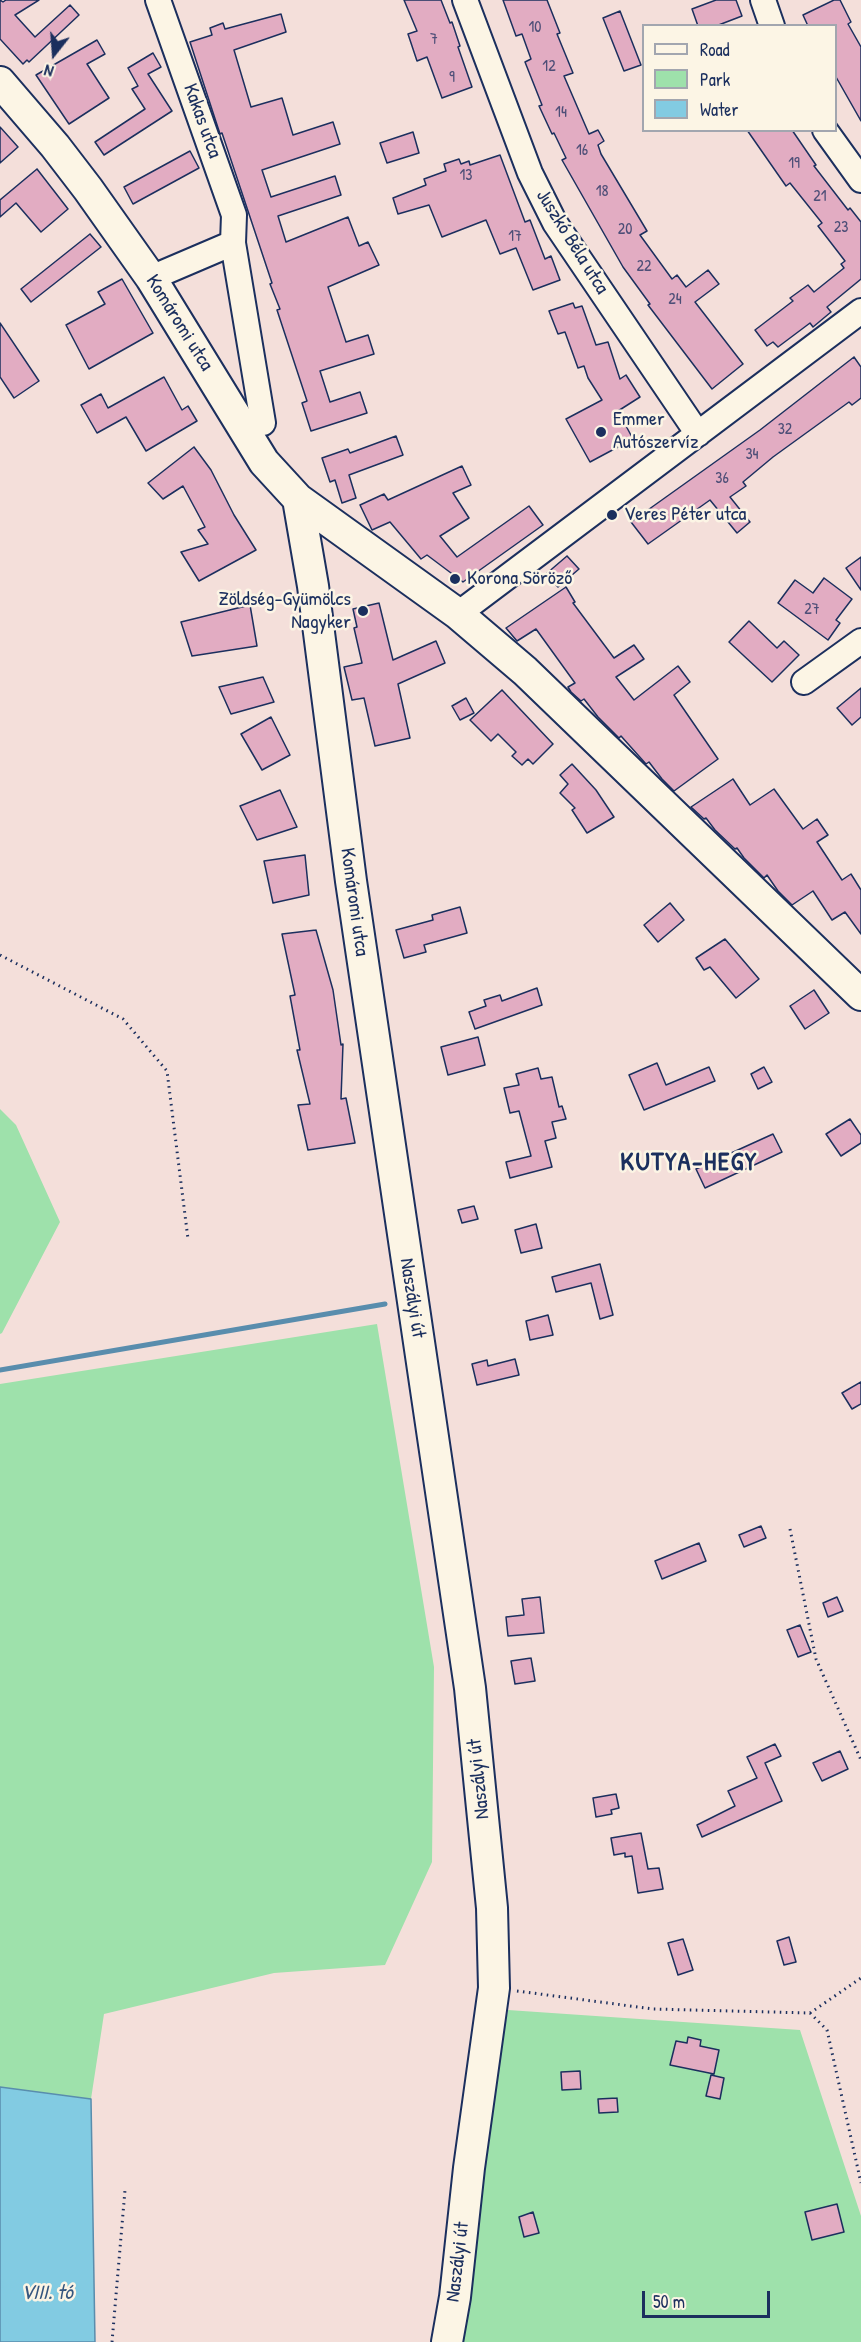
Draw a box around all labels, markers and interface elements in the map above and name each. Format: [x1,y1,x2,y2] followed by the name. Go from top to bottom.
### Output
[529,18,541,38] house number: 10
[24,24,84,84] north arrow
[642,24,837,132] legend
[430,30,438,50] house number: 7
[700,37,730,62] text: Road
[542,57,556,77] house number: 12
[41,59,56,83] text: N
[700,67,730,92] text: Park
[449,68,455,88] house number: 9
[178,81,226,161] street label: Kakas utca
[700,97,738,122] text: Water
[555,103,567,123] house number: 14
[576,141,588,161] house number: 16
[788,154,800,174] house number: 19
[460,166,472,186] house number: 13
[596,182,608,202] house number: 18
[530,185,614,299] street label: Juszkó Béla utca
[813,187,827,207] house number: 21
[834,218,848,238] house number: 23
[618,220,632,240] house number: 20
[508,227,522,247] house number: 17
[637,257,651,277] house number: 22
[140,270,218,376] street label: Komáromi utca
[668,290,682,310] house number: 24
[613,408,699,455] place label: Emmer Autószervíz
[778,420,792,440] house number: 32
[594,425,608,439] marker: Emmer Autószervíz
[745,445,759,465] house number: 34
[715,469,729,489] house number: 36
[624,503,746,527] place label: Veres Péter utca
[605,508,619,522] marker: Veres Péter utca
[467,567,572,591] place label: Korona Söröző
[448,572,462,586] marker: Korona Söröző
[219,588,351,635] place label: Zöldség-Gyümölcs Nagyker
[804,600,820,620] house number: 27
[356,604,370,618] marker: Zöldség-Gyümölcs Nagyker
[335,846,373,958] street label: Komáromi utca
[620,1147,758,1179] district label: KUTYA-HEGY
[394,1256,430,1340] street label: Naszályi út
[463,1738,495,1820] street label: Naszályi út
[441,2221,475,2303] street label: Naszályi út
[645,2279,772,2317] scale bar
[21,2280,73,2306] water label: VIII. tó
[653,2289,685,2314] text: 50 m

